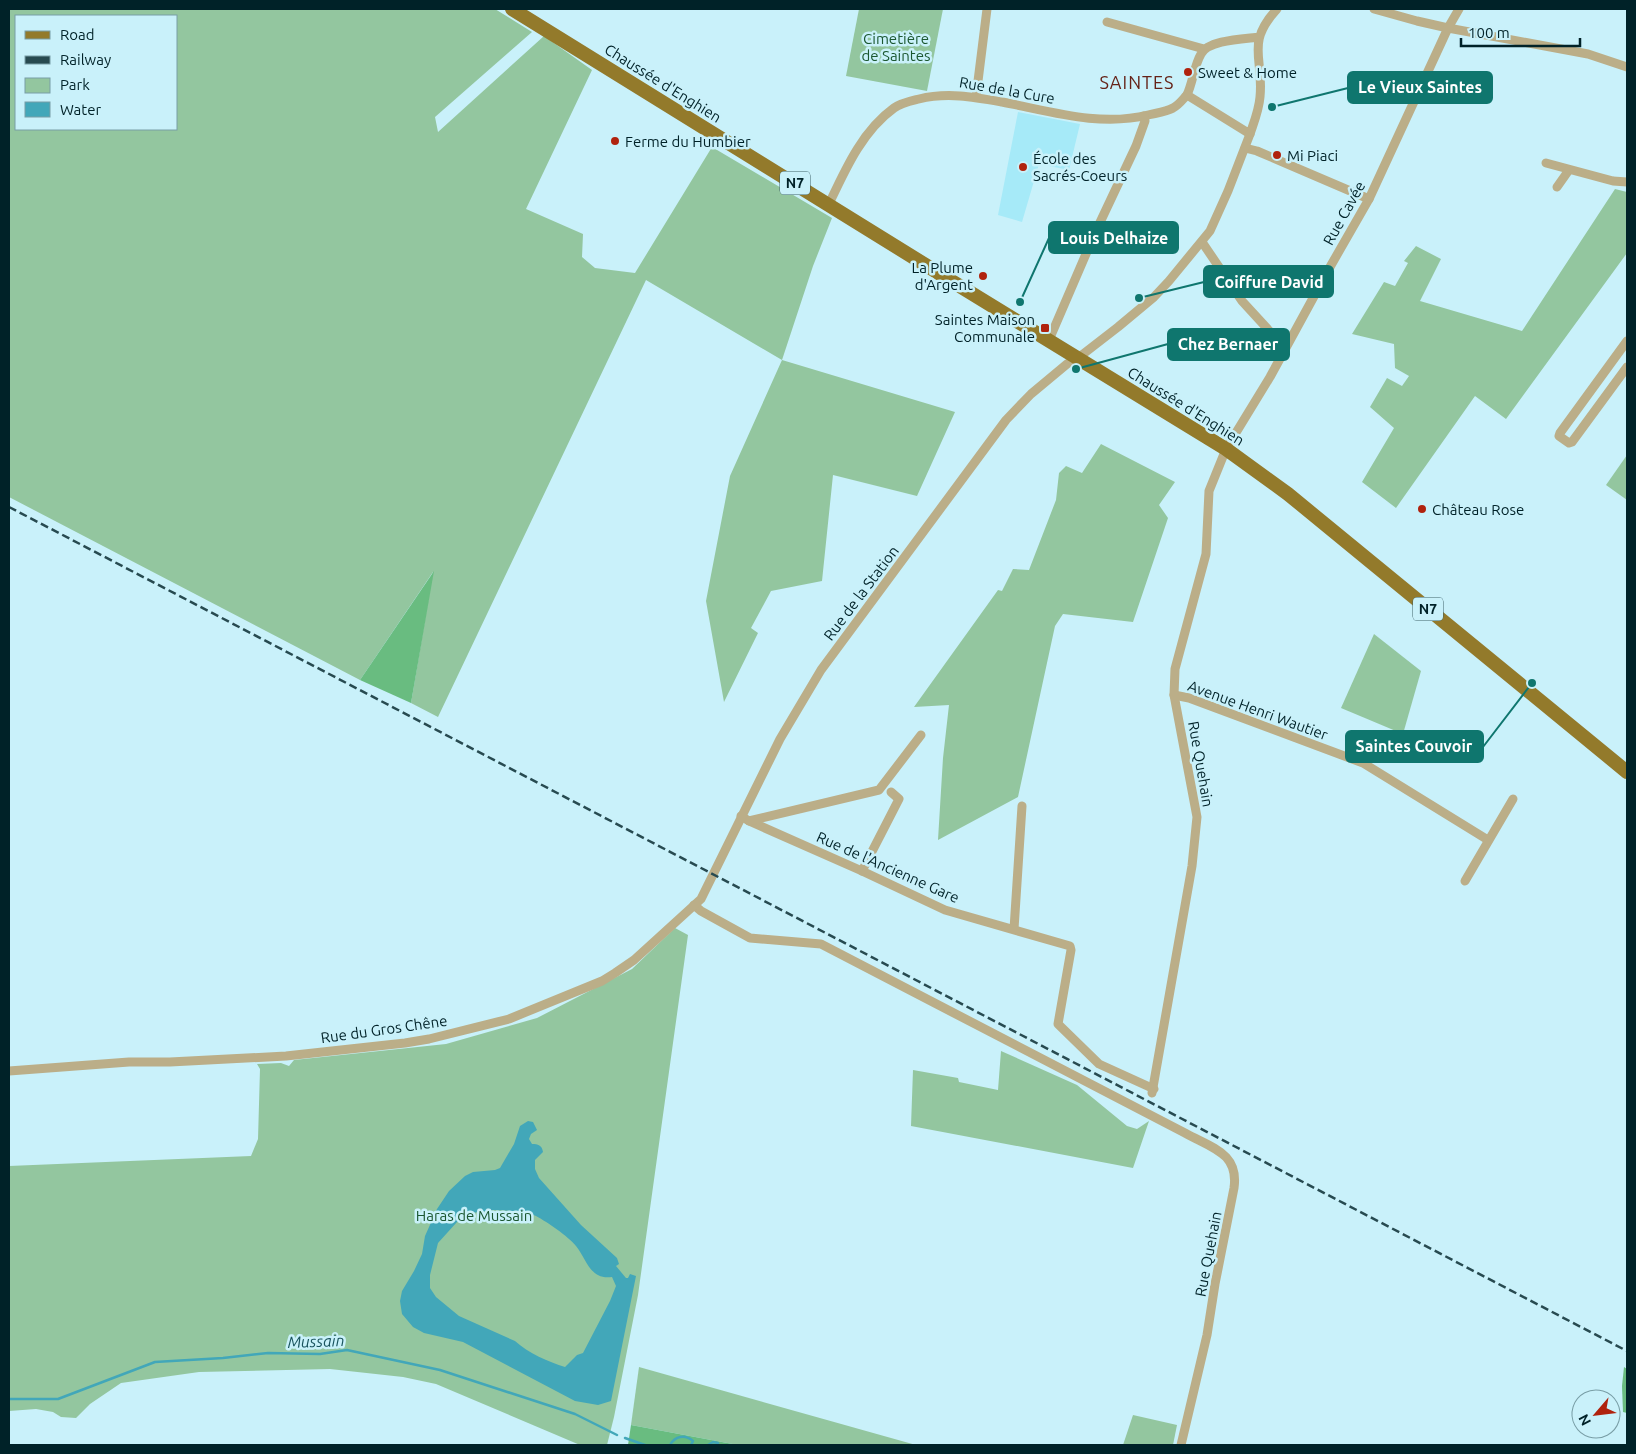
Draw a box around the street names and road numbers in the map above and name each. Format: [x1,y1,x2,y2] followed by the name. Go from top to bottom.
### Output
[602,40,724,126] street label: Chaussée d'Enghien
[958,73,1056,107] street label: Rue de la Cure
[780,172,810,194] road number: N7
[1320,178,1368,248] street label: Rue Cavée
[1125,363,1247,449] street label: Chaussée d'Enghien
[820,543,902,643] street label: Rue de la Station
[1413,598,1443,620] road number: N7
[1186,677,1330,743] street label: Avenue Henri Wautier
[1185,720,1217,808] street label: Rue Quehain
[814,828,962,906] street label: Rue de l'Ancienne Gare
[320,1012,448,1046] street label: Rue du Gros Chêne
[1191,1210,1225,1298] street label: Rue Quehain

